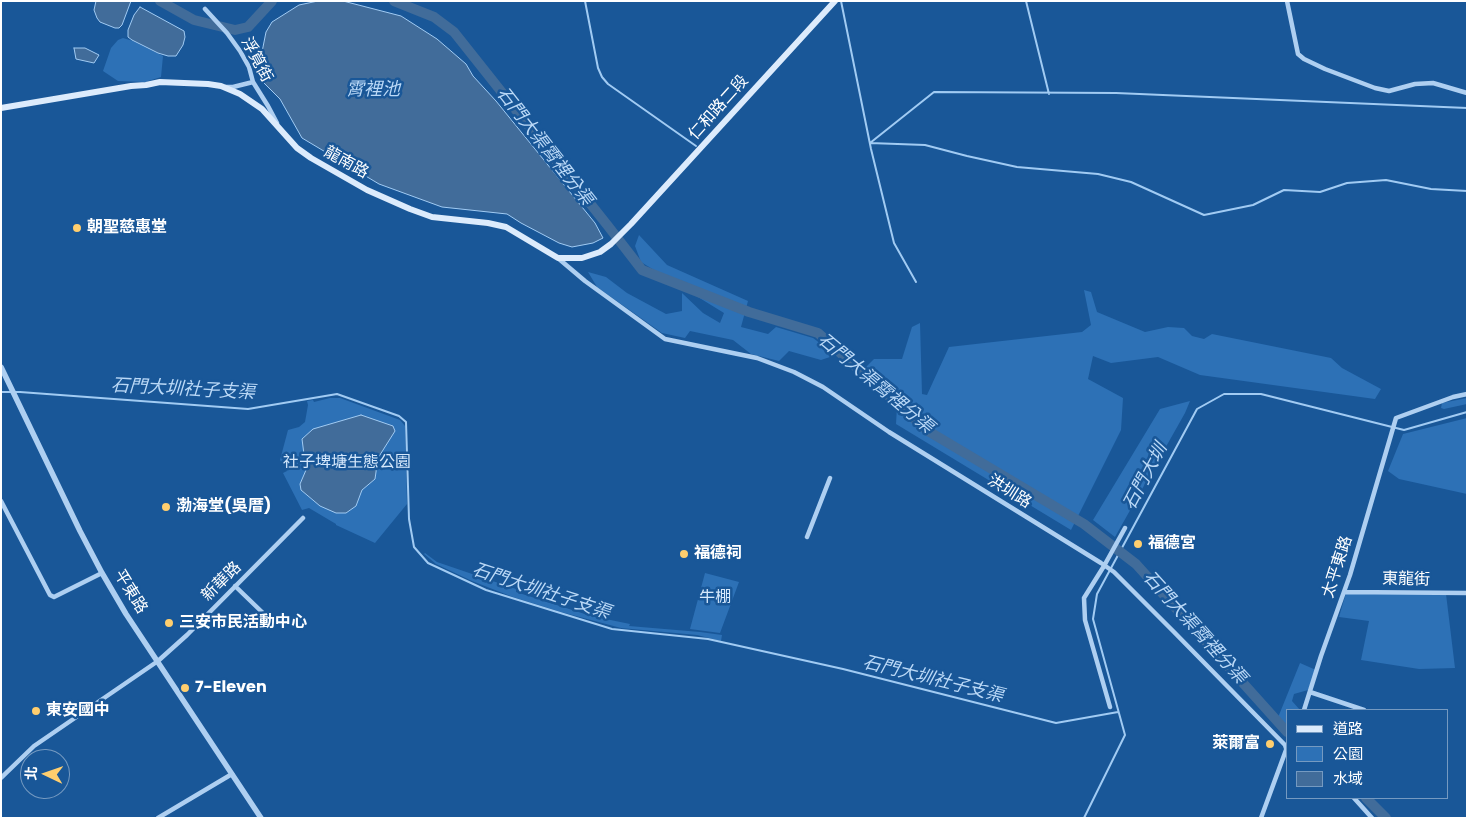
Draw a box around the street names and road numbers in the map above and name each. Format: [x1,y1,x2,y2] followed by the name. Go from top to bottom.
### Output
[236,34,276,86] street label: 浮筧街
[685,72,753,144] street label: 仁和路二段
[320,143,372,183] street label: 龍南路
[984,471,1034,513] street label: 洪圳路
[1319,534,1357,600] street label: 太平東路
[198,558,246,606] street label: 新華路
[109,567,151,617] street label: 平東路
[1382,570,1430,590] street label: 東龍街

